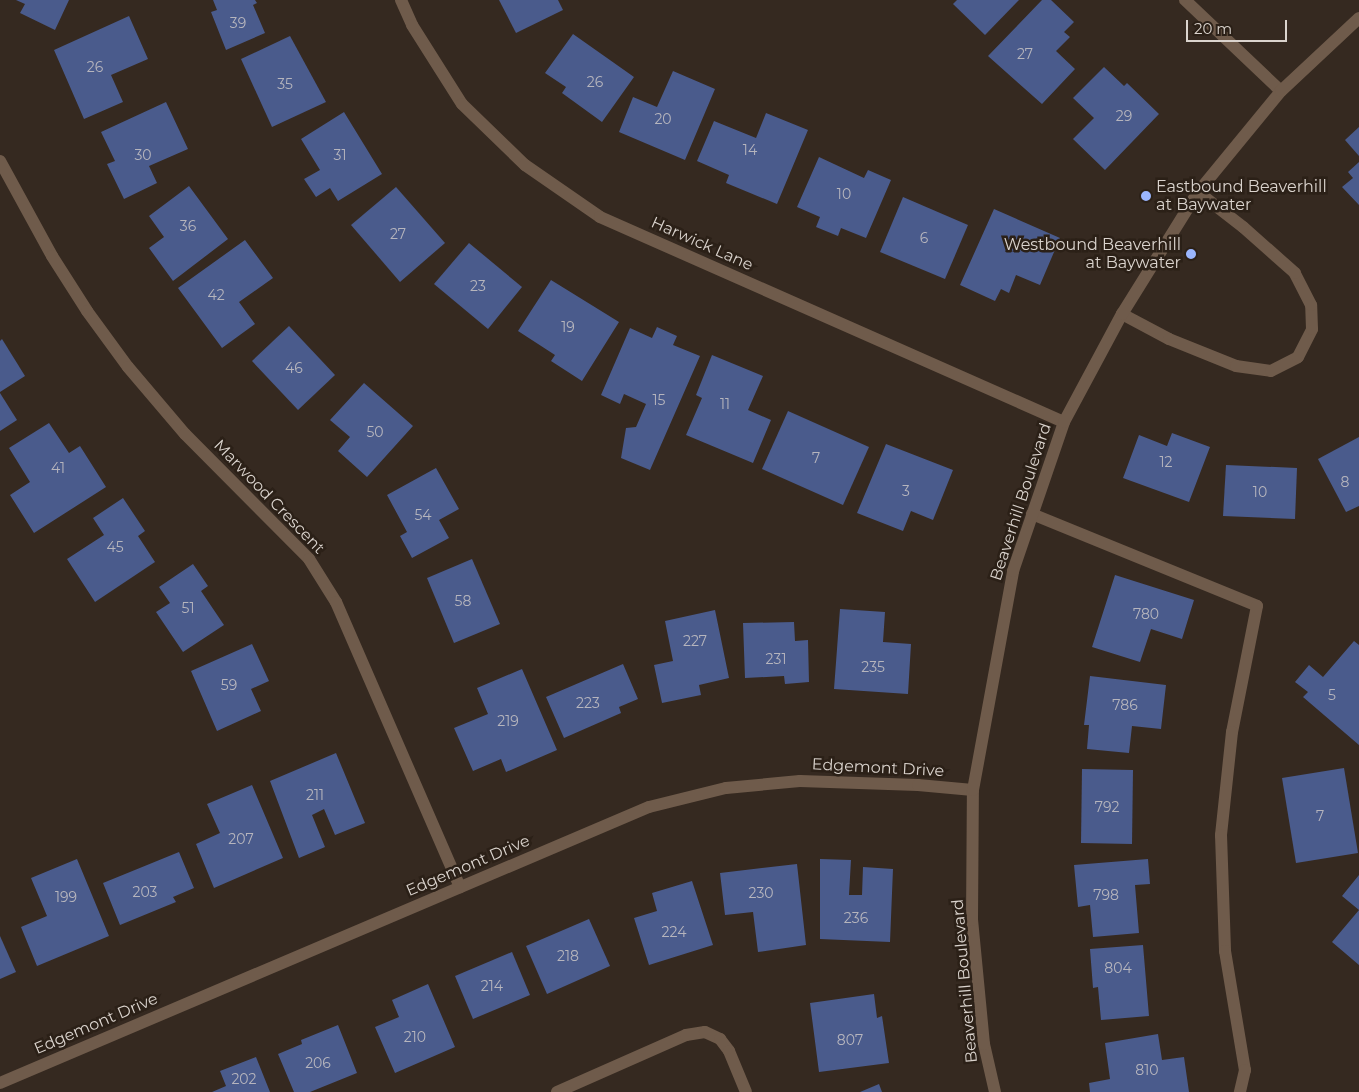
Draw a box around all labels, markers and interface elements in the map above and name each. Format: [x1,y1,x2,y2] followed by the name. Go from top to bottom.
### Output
[1189,10,1290,42] scale bar
[230,15,246,31] house number: 39
[1194,19,1232,38] text: 20 m
[1017,46,1033,62] house number: 27
[87,59,103,75] house number: 26
[587,74,603,90] house number: 26
[277,76,293,92] house number: 35
[1116,108,1132,124] house number: 29
[654,111,672,127] house number: 20
[743,142,757,158] house number: 14
[134,147,152,163] house number: 30
[334,147,346,163] house number: 31
[1156,177,1327,215] place label: Eastbound Beaverhill at Baywater
[837,186,851,202] house number: 10
[1140,190,1152,202] marker: Eastbound Beaverhill at Baywater
[648,213,756,275] street label: Harwick Lane
[180,218,196,234] house number: 36
[390,226,406,242] house number: 27
[920,230,928,246] house number: 6
[1004,235,1181,273] place label: Westbound Beaverhill at Baywater
[1185,248,1197,260] marker: Westbound Beaverhill at Baywater
[470,278,486,294] house number: 23
[207,287,225,303] house number: 42
[561,319,575,335] house number: 19
[285,360,303,376] house number: 46
[653,392,665,408] house number: 15
[720,396,730,412] house number: 11
[986,421,1056,583] street label: Beaverhill Boulevard
[366,424,384,440] house number: 50
[210,436,328,558] street label: Marwood Crescent
[812,450,820,466] house number: 7
[1159,454,1173,470] house number: 12
[51,460,65,476] house number: 41
[1341,474,1349,490] house number: 8
[902,483,910,499] house number: 3
[1253,484,1267,500] house number: 10
[414,507,432,523] house number: 54
[106,539,124,555] house number: 45
[455,593,471,609] house number: 58
[182,600,194,616] house number: 51
[1133,606,1159,622] house number: 780
[683,633,707,649] house number: 227
[766,651,786,667] house number: 231
[861,659,885,675] house number: 235
[221,677,237,693] house number: 59
[1328,687,1336,703] house number: 5
[576,695,600,711] house number: 223
[1112,697,1138,713] house number: 786
[497,713,519,729] house number: 219
[811,755,945,781] street label: Edgemont Drive
[306,787,324,803] house number: 211
[1095,799,1119,815] house number: 792
[1316,808,1324,824] house number: 7
[228,831,254,847] house number: 207
[403,831,533,901] street label: Edgemont Drive
[133,884,157,900] house number: 203
[748,885,774,901] house number: 230
[1093,887,1119,903] house number: 798
[55,889,77,905] house number: 199
[948,898,982,1064] street label: Beaverhill Boulevard
[844,910,868,926] house number: 236
[662,924,686,940] house number: 224
[557,948,579,964] house number: 218
[1104,960,1132,976] house number: 804
[481,978,503,994] house number: 214
[31,989,161,1059] street label: Edgemont Drive
[404,1029,426,1045] house number: 210
[837,1032,863,1048] house number: 807
[305,1055,331,1071] house number: 206
[1135,1062,1159,1078] house number: 810
[231,1071,257,1087] house number: 202

